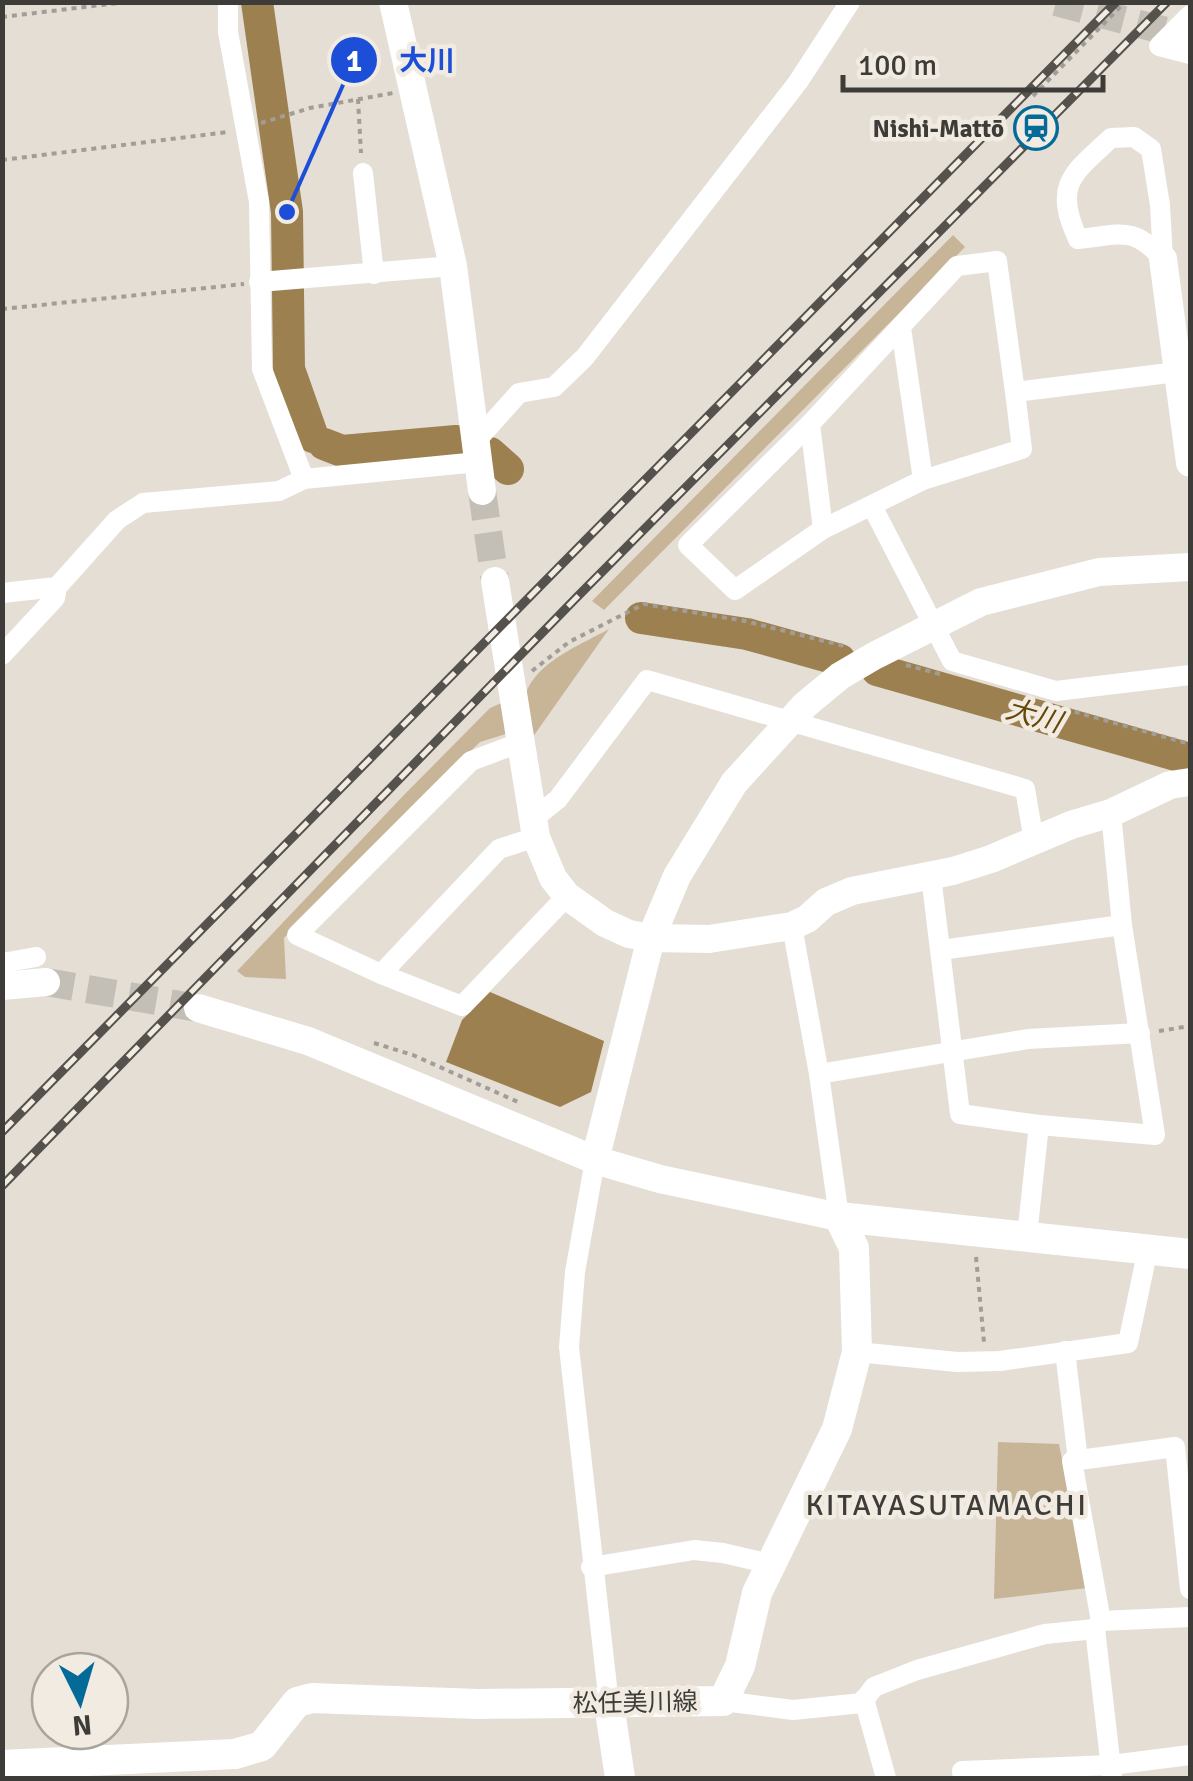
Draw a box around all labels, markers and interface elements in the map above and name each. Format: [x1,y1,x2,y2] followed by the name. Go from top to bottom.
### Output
[843,30,1103,92] scale bar
[329,31,475,89] callout: 大川
[346,43,362,80] text: 1
[399,44,455,78] text: 大川
[858,47,937,84] text: 100 m
[1013,105,1059,151] station icon: Nishi-Mattō
[873,113,1004,144] place label: Nishi-Mattō
[1002,692,1068,741] water label: 大川
[805,1487,1089,1524] district label: KITAYASUTAMACHI
[30,1651,130,1751] north arrow
[572,1686,698,1719] street label: 松任美川線
[71,1707,93,1743] text: N

